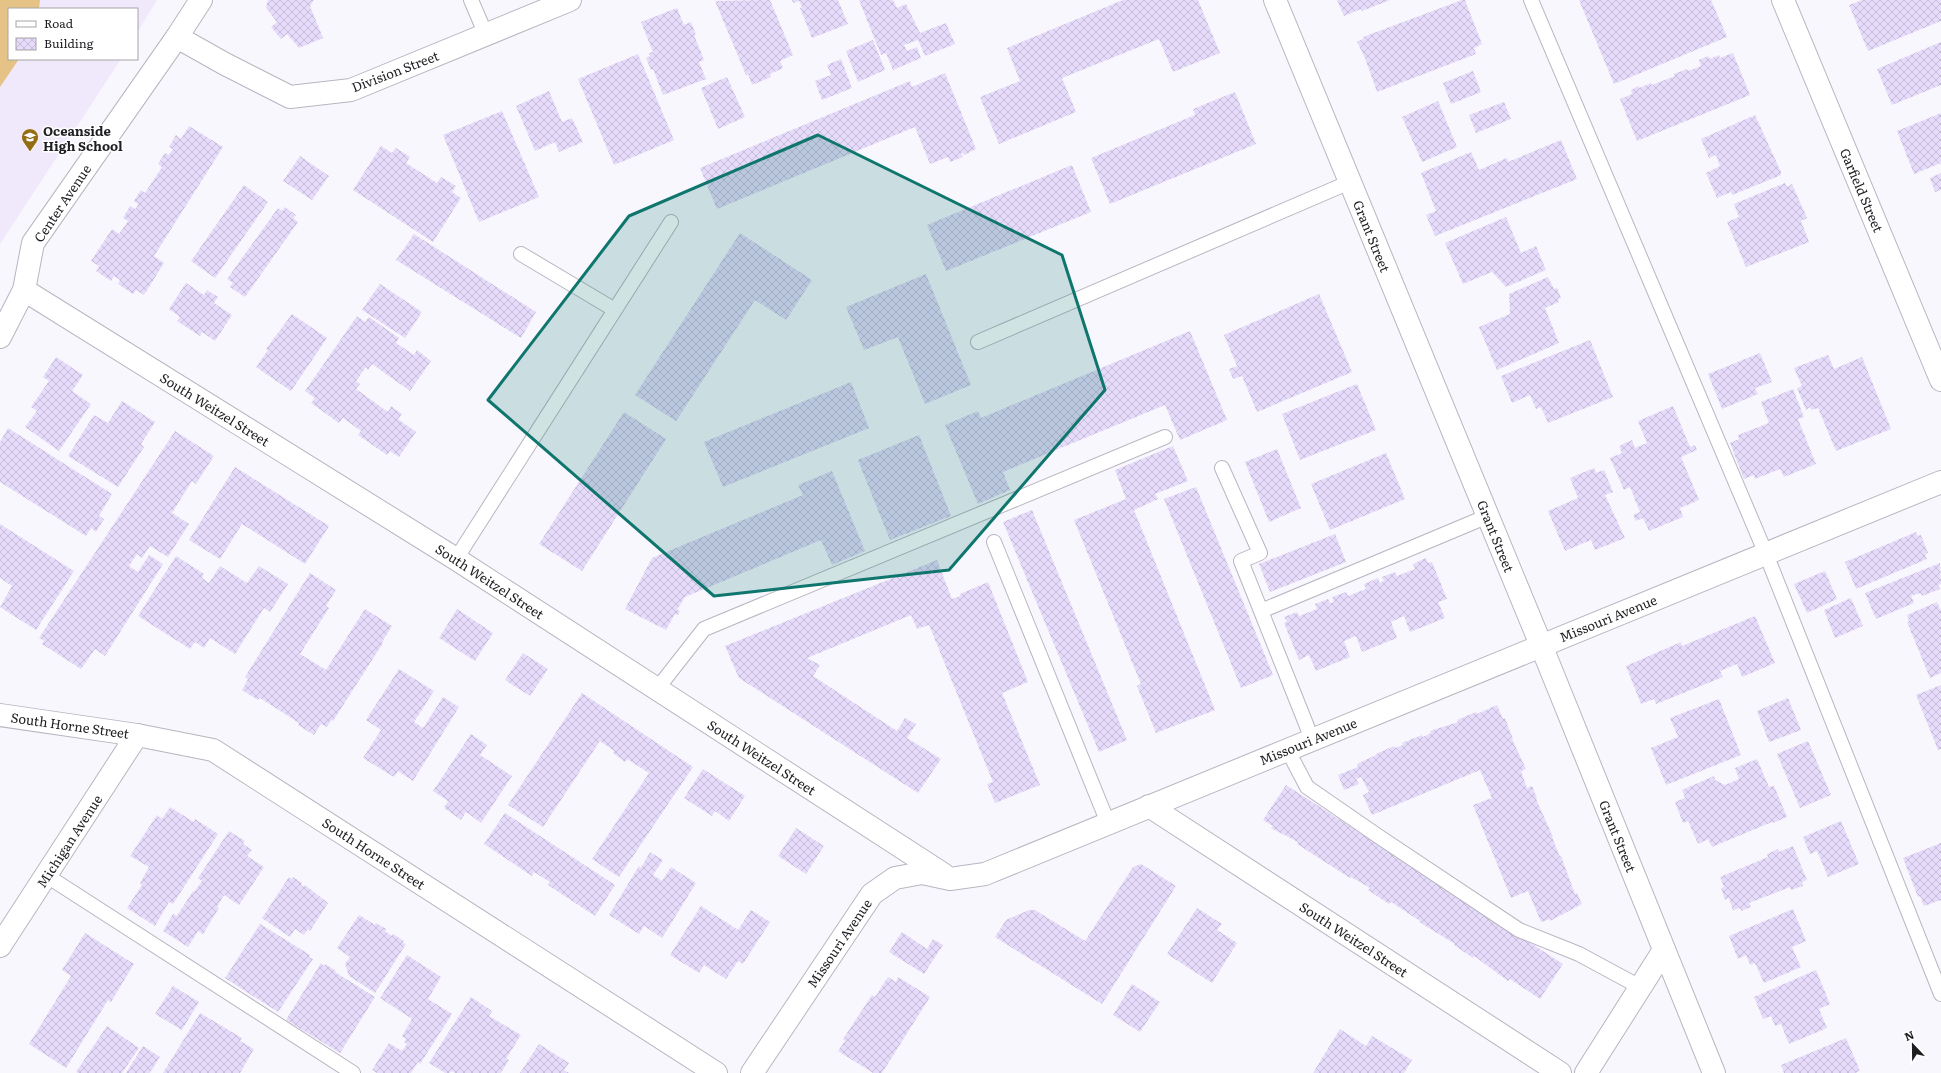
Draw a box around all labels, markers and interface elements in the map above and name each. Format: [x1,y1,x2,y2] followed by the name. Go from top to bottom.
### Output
[8,8,138,60] legend
[44,14,74,32] text: Road
[44,34,94,52] text: Building
[349,45,442,96] street label: Division Street
[43,121,123,155] place label: Oceanside High School
[20,127,40,152] school or university icon: Oceanside High School
[1836,145,1889,236] street label: Garfield Street
[29,160,95,246] street label: Center Avenue
[1349,197,1395,276] street label: Grant Street
[157,368,274,451] street label: South Weitzel Street
[1473,497,1519,576] street label: Grant Street
[432,539,548,624] street label: South Weitzel Street
[1556,590,1660,646] street label: Missouri Avenue
[10,707,131,743] street label: South Horne Street
[1256,713,1360,769] street label: Missouri Avenue
[704,715,820,800] street label: South Weitzel Street
[32,791,106,891] street label: Michigan Avenue
[1595,797,1641,876] street label: Grant Street
[319,813,430,894] street label: South Horne Street
[802,895,876,991] street label: Missouri Avenue
[1296,897,1412,982] street label: South Weitzel Street
[1893,1025,1933,1065] north arrow
[1902,1026,1916,1044] text: N

